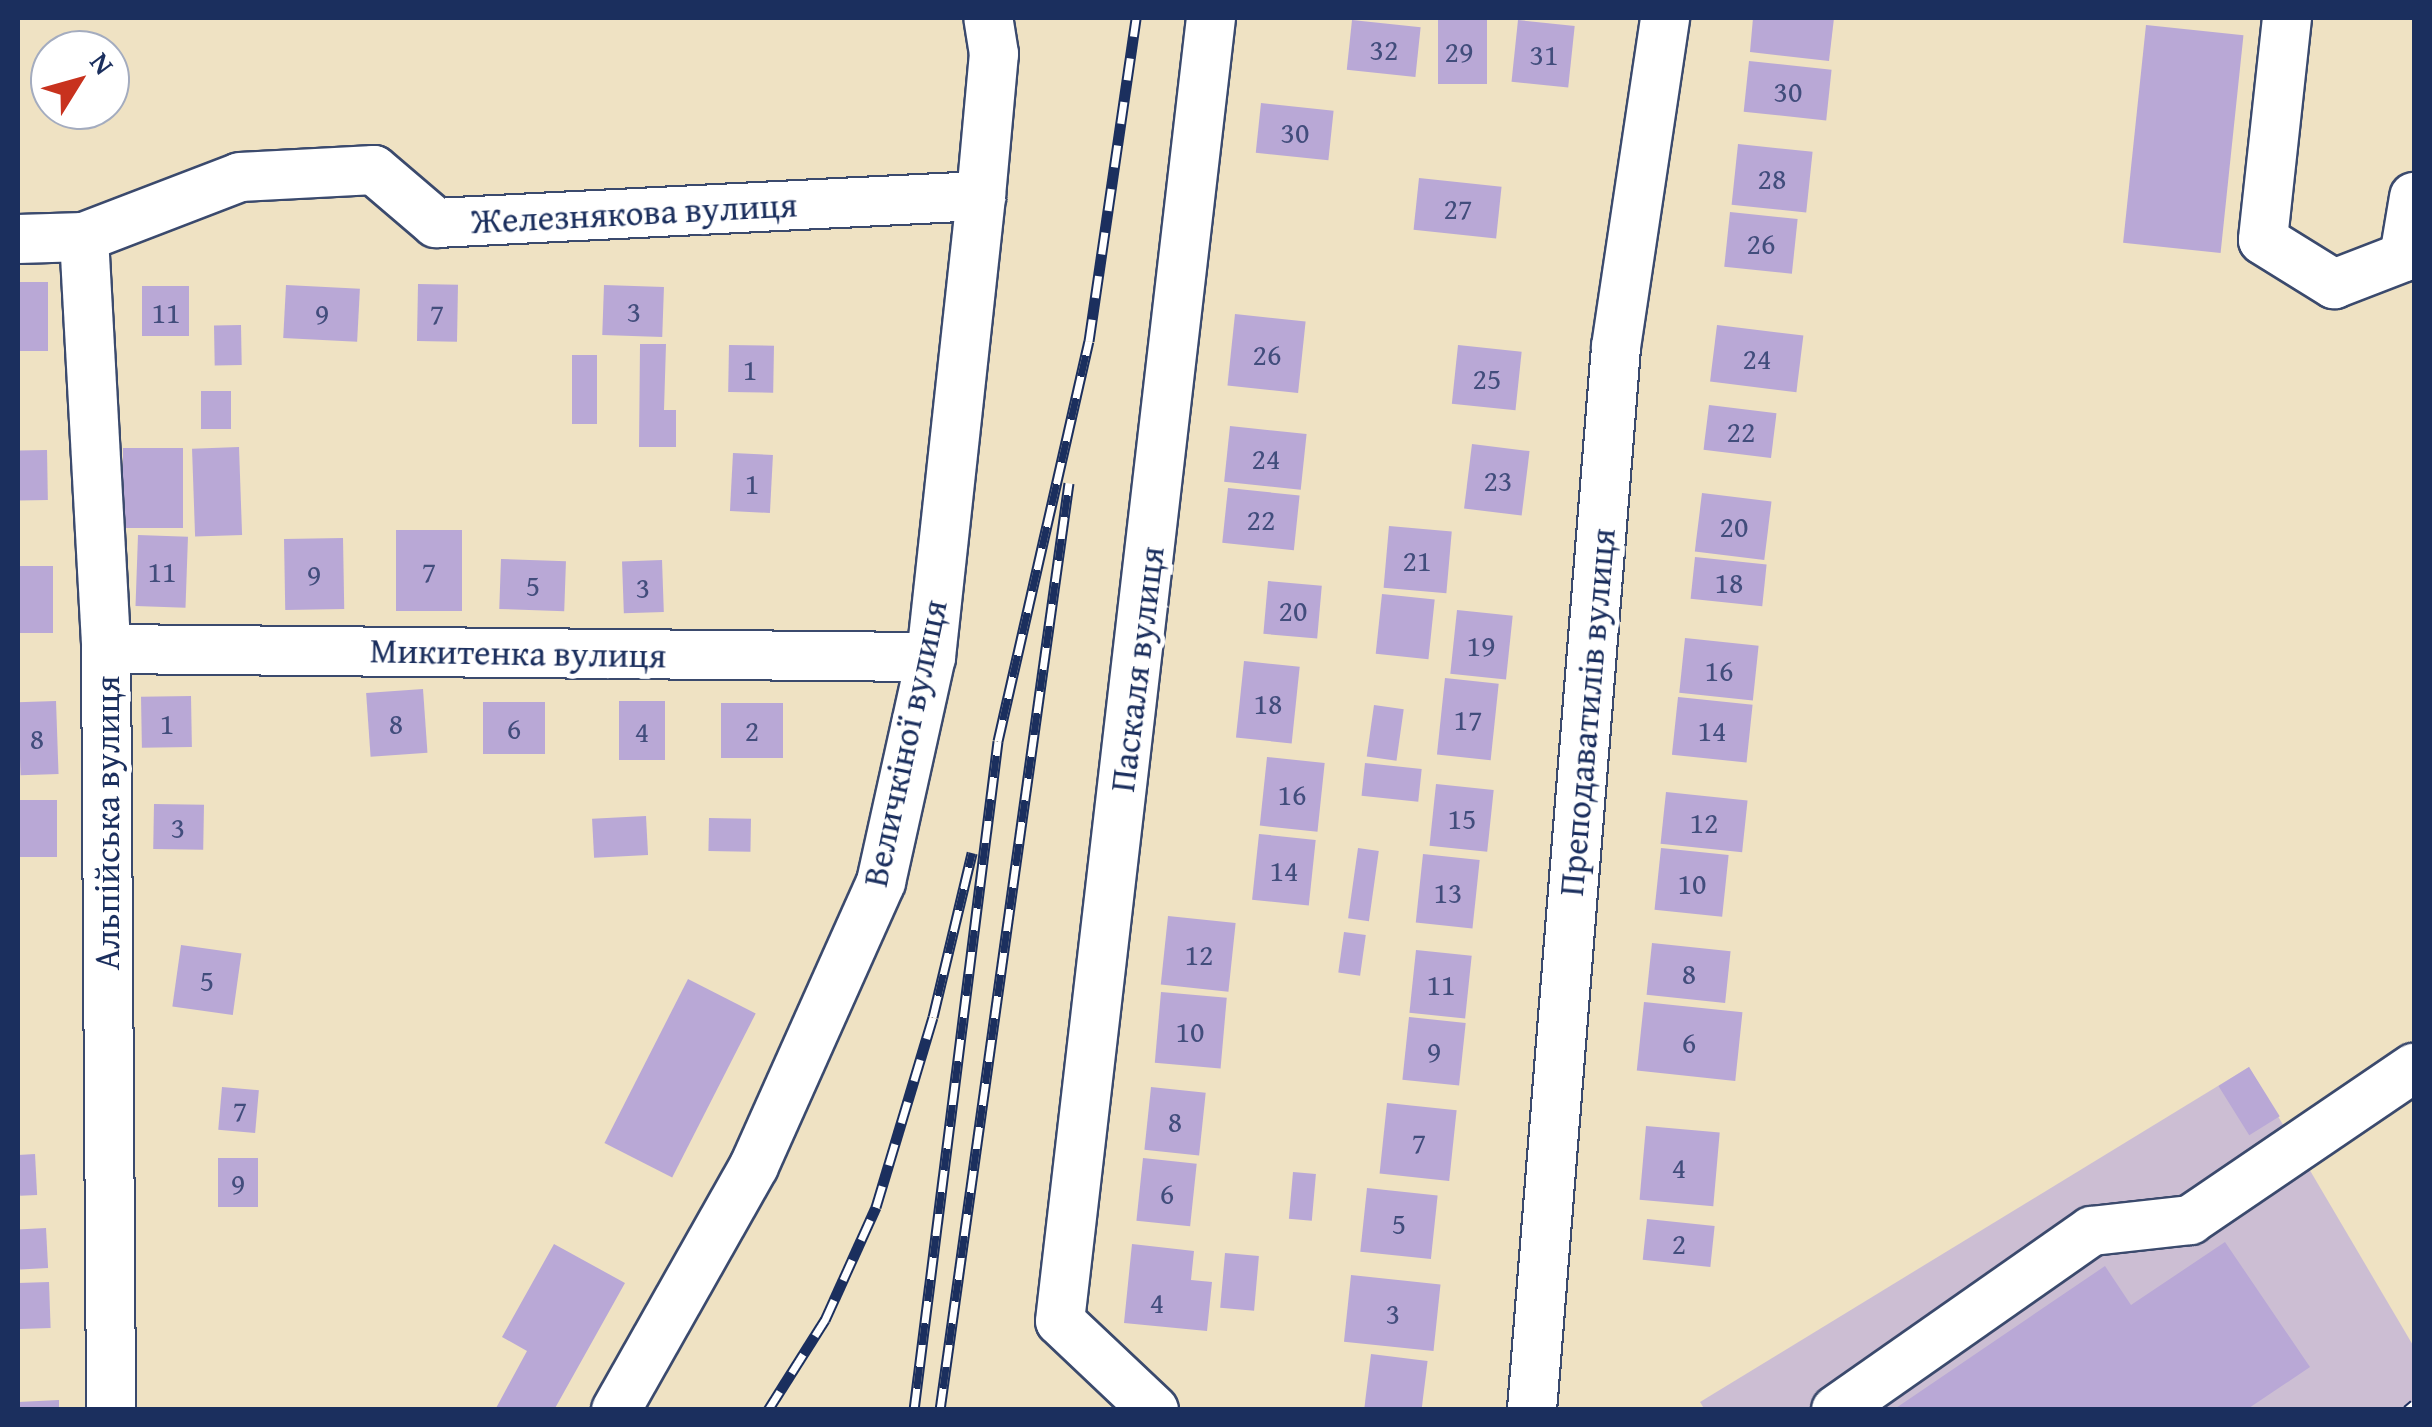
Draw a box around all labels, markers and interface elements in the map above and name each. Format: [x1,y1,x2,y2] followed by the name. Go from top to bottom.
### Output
[30,30,130,130] north arrow
[1370,31,1398,67] house number: 32
[1445,33,1473,69] house number: 29
[1530,36,1558,72] house number: 31
[81,43,125,83] text: N
[1774,73,1802,109] house number: 30
[1281,114,1309,150] house number: 30
[1758,160,1786,196] house number: 28
[470,183,798,243] street label: Железнякова вулиця
[1444,190,1472,226] house number: 27
[1747,225,1775,261] house number: 26
[627,293,641,329] house number: 3
[152,294,180,330] house number: 11
[315,295,329,331] house number: 9
[430,295,444,331] house number: 7
[1253,336,1281,372] house number: 26
[1743,340,1771,376] house number: 24
[743,351,757,387] house number: 1
[1473,360,1501,396] house number: 25
[1727,413,1755,449] house number: 22
[1252,440,1280,476] house number: 24
[1484,462,1512,498] house number: 23
[745,465,759,501] house number: 1
[1247,501,1275,537] house number: 22
[1720,508,1748,544] house number: 20
[1550,526,1624,898] street label: Преподаватилів вулиця
[1403,542,1431,578] house number: 21
[1101,544,1173,794] street label: Паскаля вулиця
[148,553,176,589] house number: 11
[422,553,436,589] house number: 7
[307,556,321,592] house number: 9
[1715,564,1743,600] house number: 18
[526,567,540,603] house number: 5
[636,569,650,605] house number: 3
[1279,592,1307,628] house number: 20
[854,596,956,890] street label: Величкіної вулиця
[1467,627,1495,663] house number: 19
[369,629,667,677] street label: Микитенка вулиця
[1705,652,1733,688] house number: 16
[86,676,128,970] street label: Альпійська вулиця
[1254,685,1282,721] house number: 18
[1454,701,1482,737] house number: 17
[160,705,174,741] house number: 1
[389,705,403,741] house number: 8
[507,710,521,746] house number: 6
[745,712,759,748] house number: 2
[1698,712,1726,748] house number: 14
[635,713,649,749] house number: 4
[30,720,44,756] house number: 8
[1278,776,1306,812] house number: 16
[1448,800,1476,836] house number: 15
[1690,804,1718,840] house number: 12
[171,809,185,845] house number: 3
[1270,852,1298,888] house number: 14
[1678,865,1706,901] house number: 10
[1434,874,1462,910] house number: 13
[1185,936,1213,972] house number: 12
[1682,955,1696,991] house number: 8
[200,962,214,998] house number: 5
[1427,966,1455,1002] house number: 11
[1176,1013,1204,1049] house number: 10
[1682,1024,1696,1060] house number: 6
[1427,1033,1441,1069] house number: 9
[233,1092,247,1128] house number: 7
[1168,1103,1182,1139] house number: 8
[1412,1124,1426,1160] house number: 7
[1672,1149,1686,1185] house number: 4
[231,1165,245,1201] house number: 9
[1160,1175,1174,1211] house number: 6
[1392,1205,1406,1241] house number: 5
[1672,1225,1686,1261] house number: 2
[1150,1284,1164,1320] house number: 4
[1386,1295,1400,1331] house number: 3

